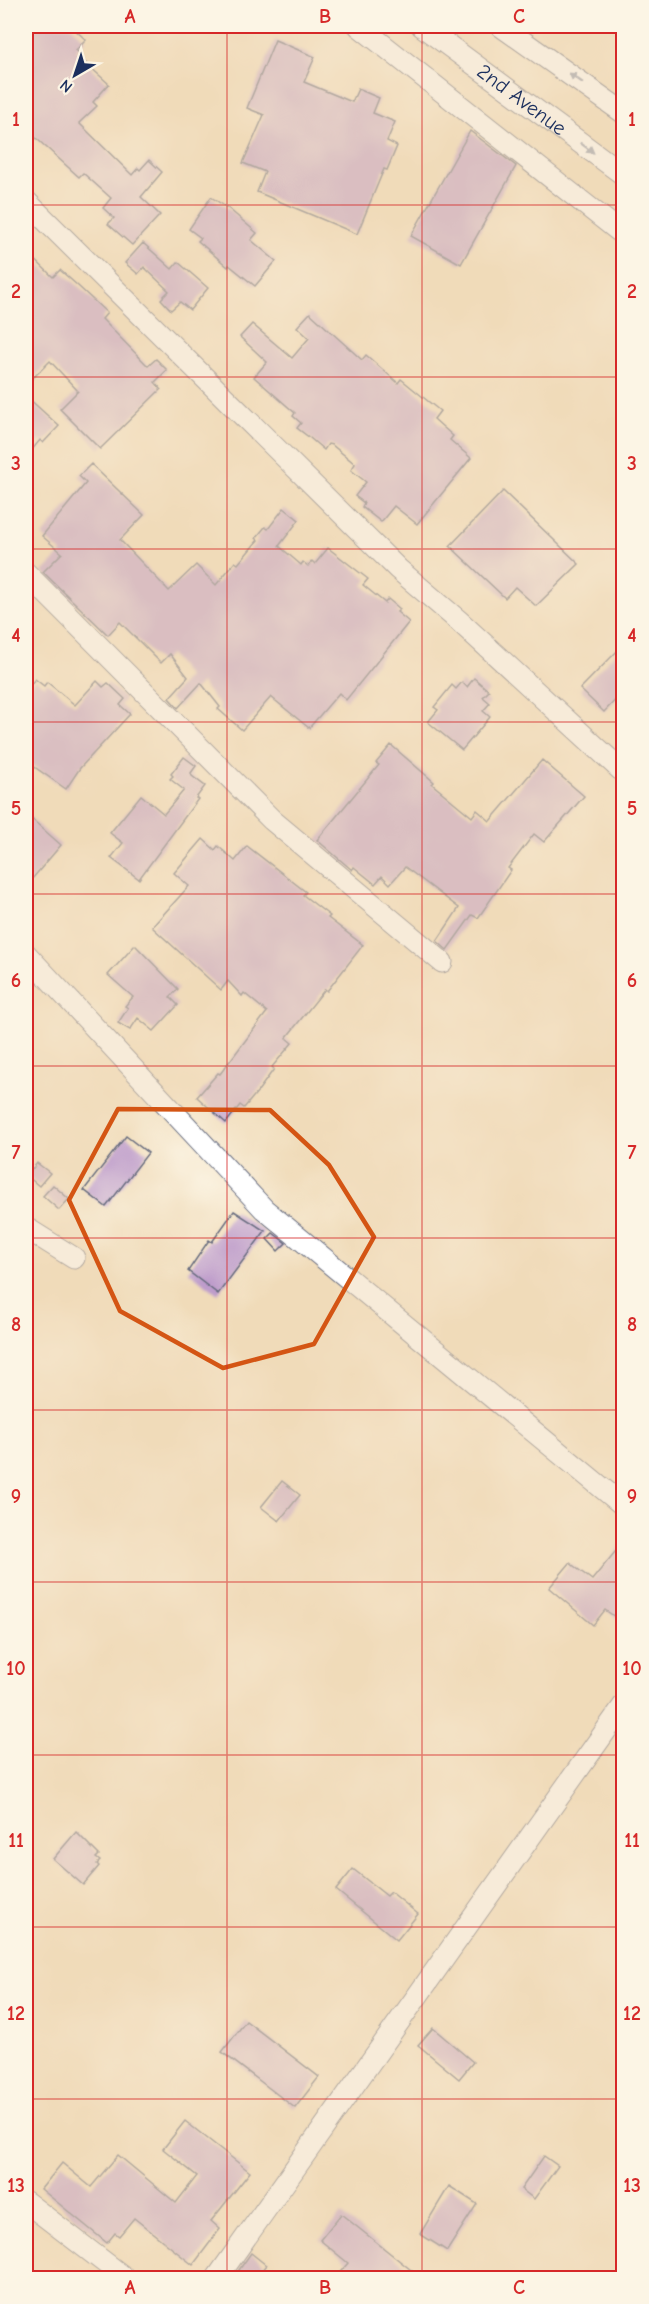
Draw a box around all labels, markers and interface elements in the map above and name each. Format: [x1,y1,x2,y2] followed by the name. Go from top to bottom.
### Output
[124,5,136,28] text: A
[319,5,331,28] text: B
[513,5,525,28] text: C
[45,45,105,105] north arrow
[473,59,571,140] street label: 2nd Avenue
[569,72,585,84] one-way arrow
[56,76,76,96] text: N
[12,108,20,131] text: 1
[628,108,636,131] text: 1
[579,142,595,154] one-way arrow
[11,280,21,303] text: 2
[627,280,637,303] text: 2
[11,452,21,475] text: 3
[627,452,637,475] text: 3
[11,624,21,647] text: 4
[627,624,637,647] text: 4
[11,797,21,820] text: 5
[627,797,637,820] text: 5
[11,969,21,992] text: 6
[627,969,637,992] text: 6
[12,1141,21,1164] text: 7
[628,1141,637,1164] text: 7
[11,1313,21,1336] text: 8
[627,1313,637,1336] text: 8
[11,1485,21,1508] text: 9
[627,1485,637,1508] text: 9
[6,1657,26,1680] text: 10
[622,1657,642,1680] text: 10
[8,1829,24,1852] text: 11
[624,1829,640,1852] text: 11
[7,2002,25,2025] text: 12
[623,2002,641,2025] text: 12
[7,2174,25,2197] text: 13
[623,2174,641,2197] text: 13
[124,2276,136,2299] text: A
[319,2276,331,2299] text: B
[513,2276,525,2299] text: C

